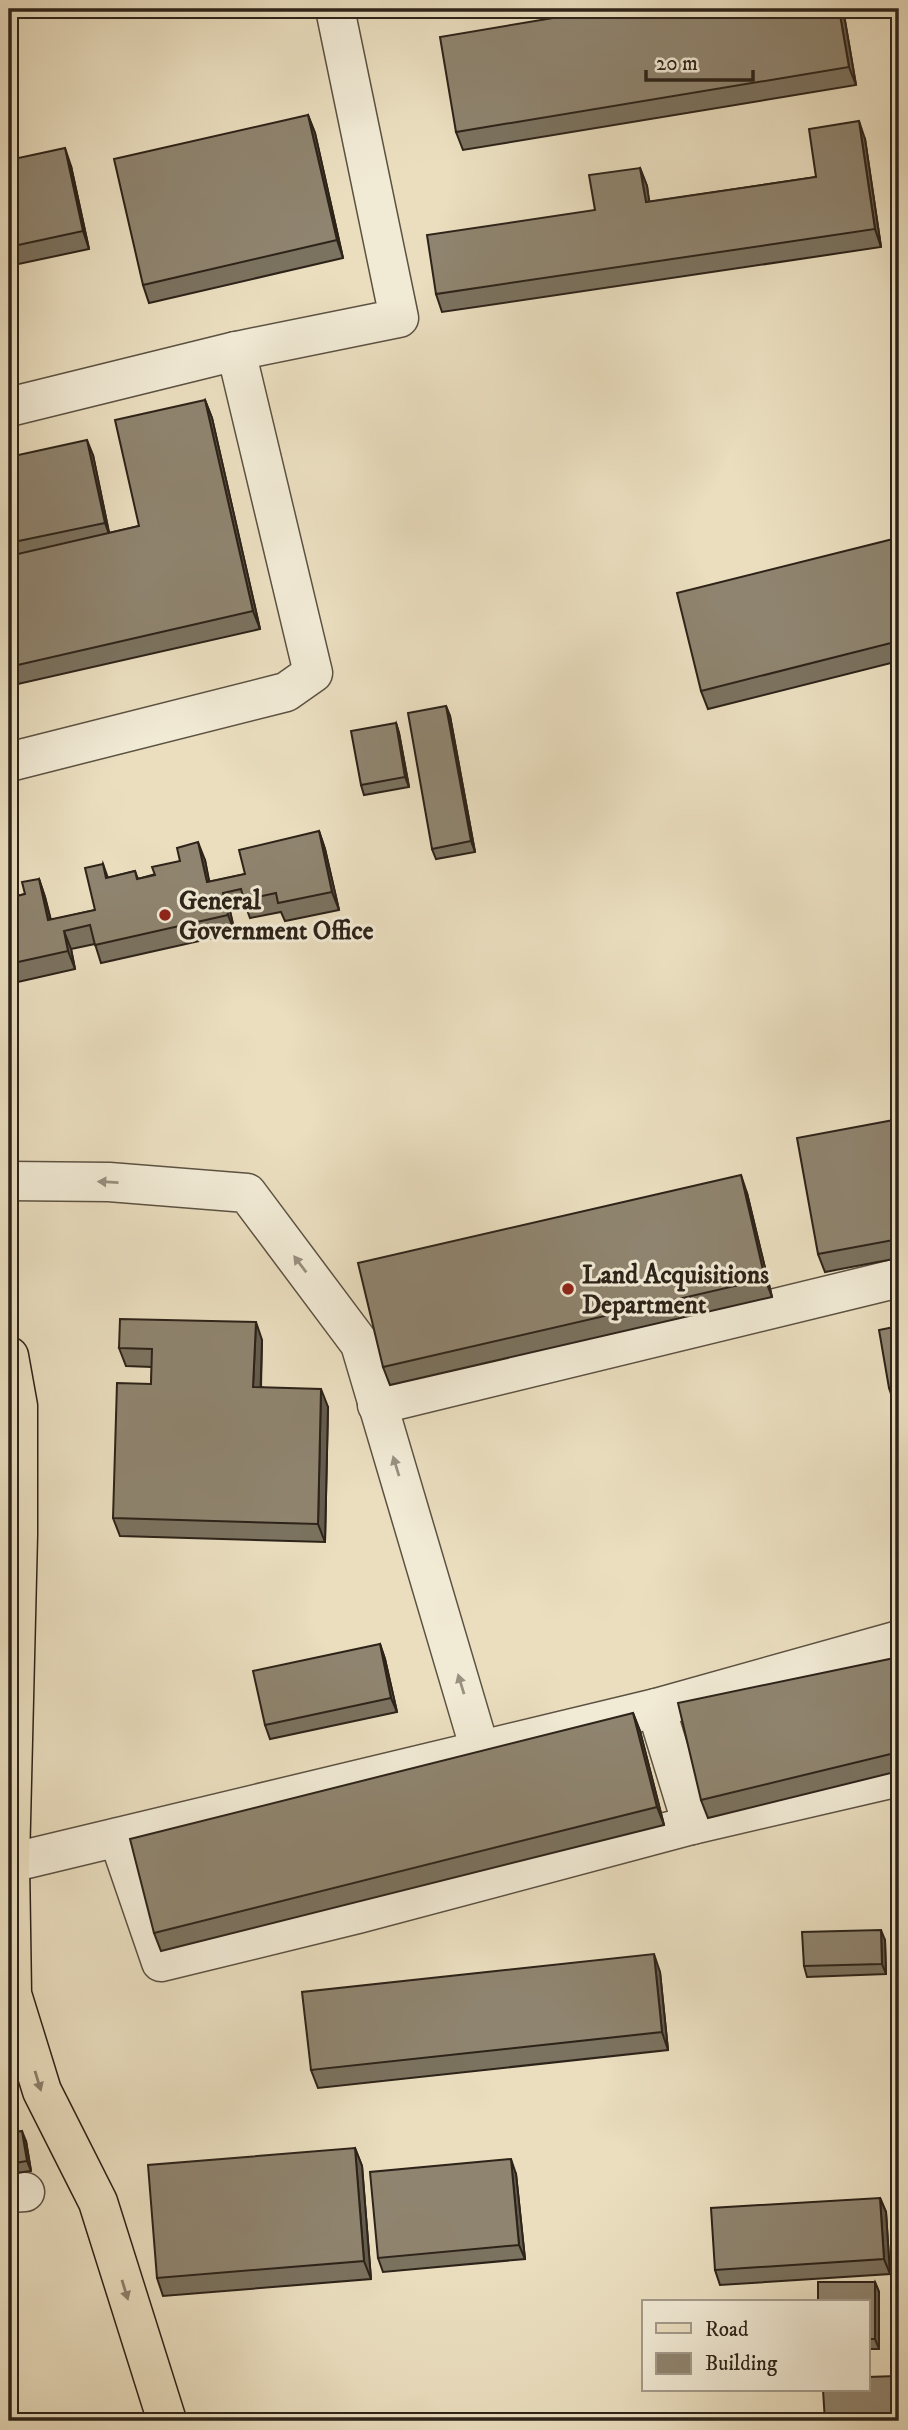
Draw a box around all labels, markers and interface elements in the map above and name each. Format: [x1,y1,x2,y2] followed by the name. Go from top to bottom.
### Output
[646,38,752,82] scale bar
[656,51,698,77] text: 20 m
[179,885,374,948] place label: General Government Office
[157,907,173,923] marker: General Government Office
[97,1177,119,1188] one-way arrow
[293,1255,307,1273] one-way arrow
[582,1259,769,1322] place label: Land Acquisitions Department
[560,1281,576,1297] marker: Land Acquisitions Department
[390,1455,400,1476] one-way arrow
[455,1673,465,1694] one-way arrow
[34,2070,44,2091] one-way arrow
[121,2280,131,2301] one-way arrow
[642,2300,870,2392] legend
[705,2317,749,2343] text: Road
[705,2351,778,2377] text: Building

